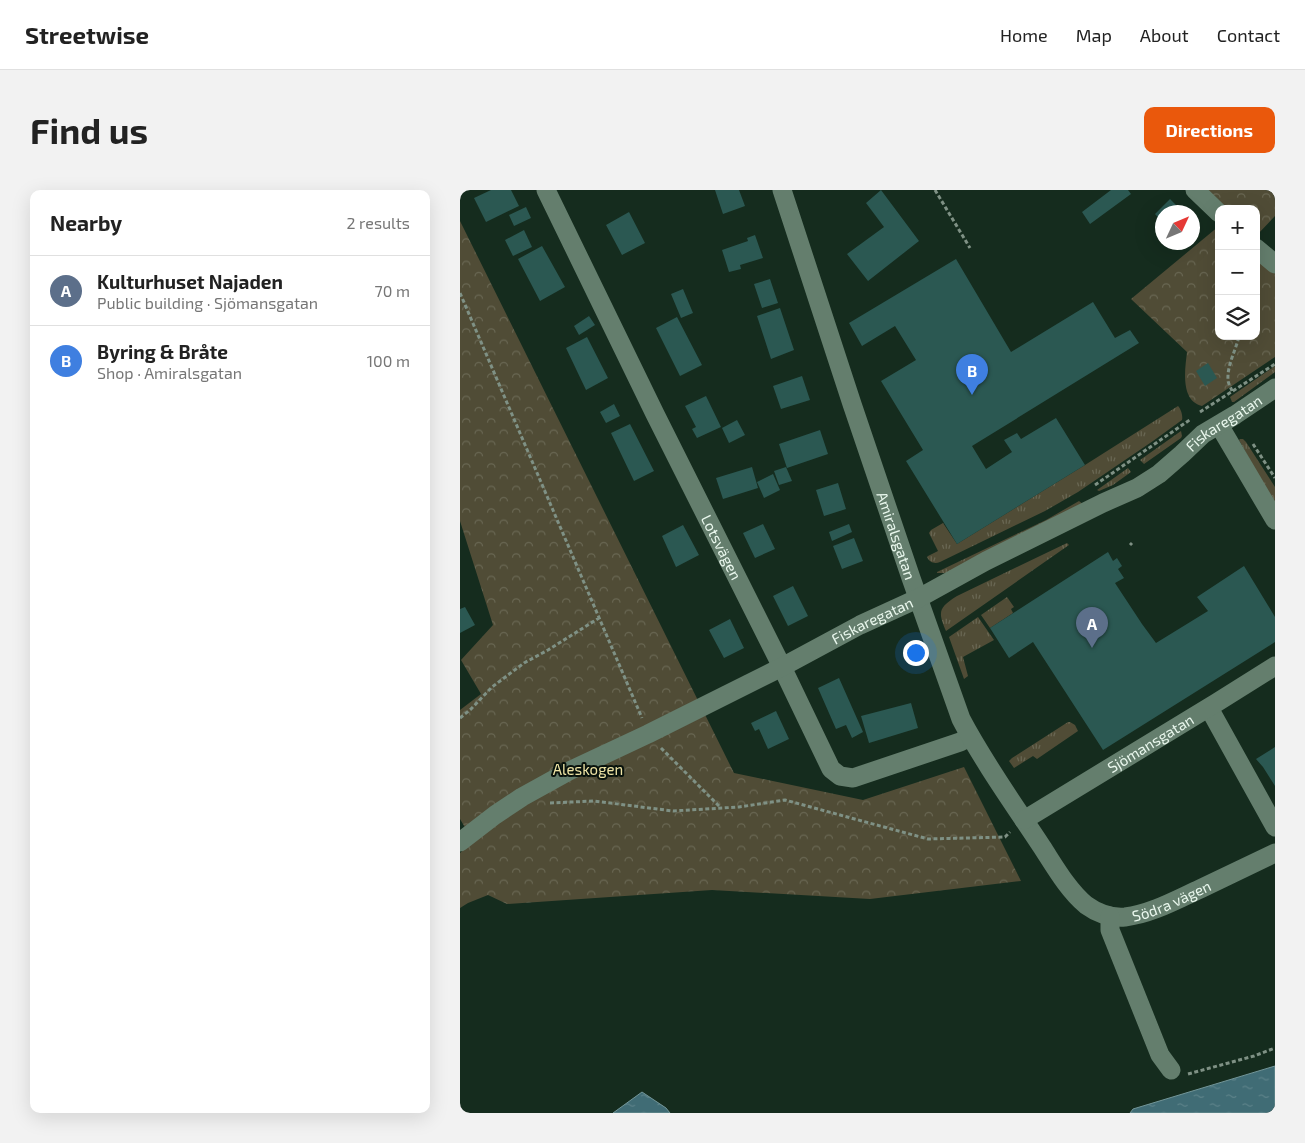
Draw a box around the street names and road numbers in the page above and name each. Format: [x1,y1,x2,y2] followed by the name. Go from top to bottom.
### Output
[1182,391,1265,455] street label: Fiskaregatan
[873,489,920,582] street label: Amiralsgatan
[698,511,746,583] street label: Lotsvägen
[828,593,916,648] street label: Fiskaregatan
[1104,710,1197,776] street label: Sjömansgatan
[1130,876,1214,925] street label: Södra vägen

